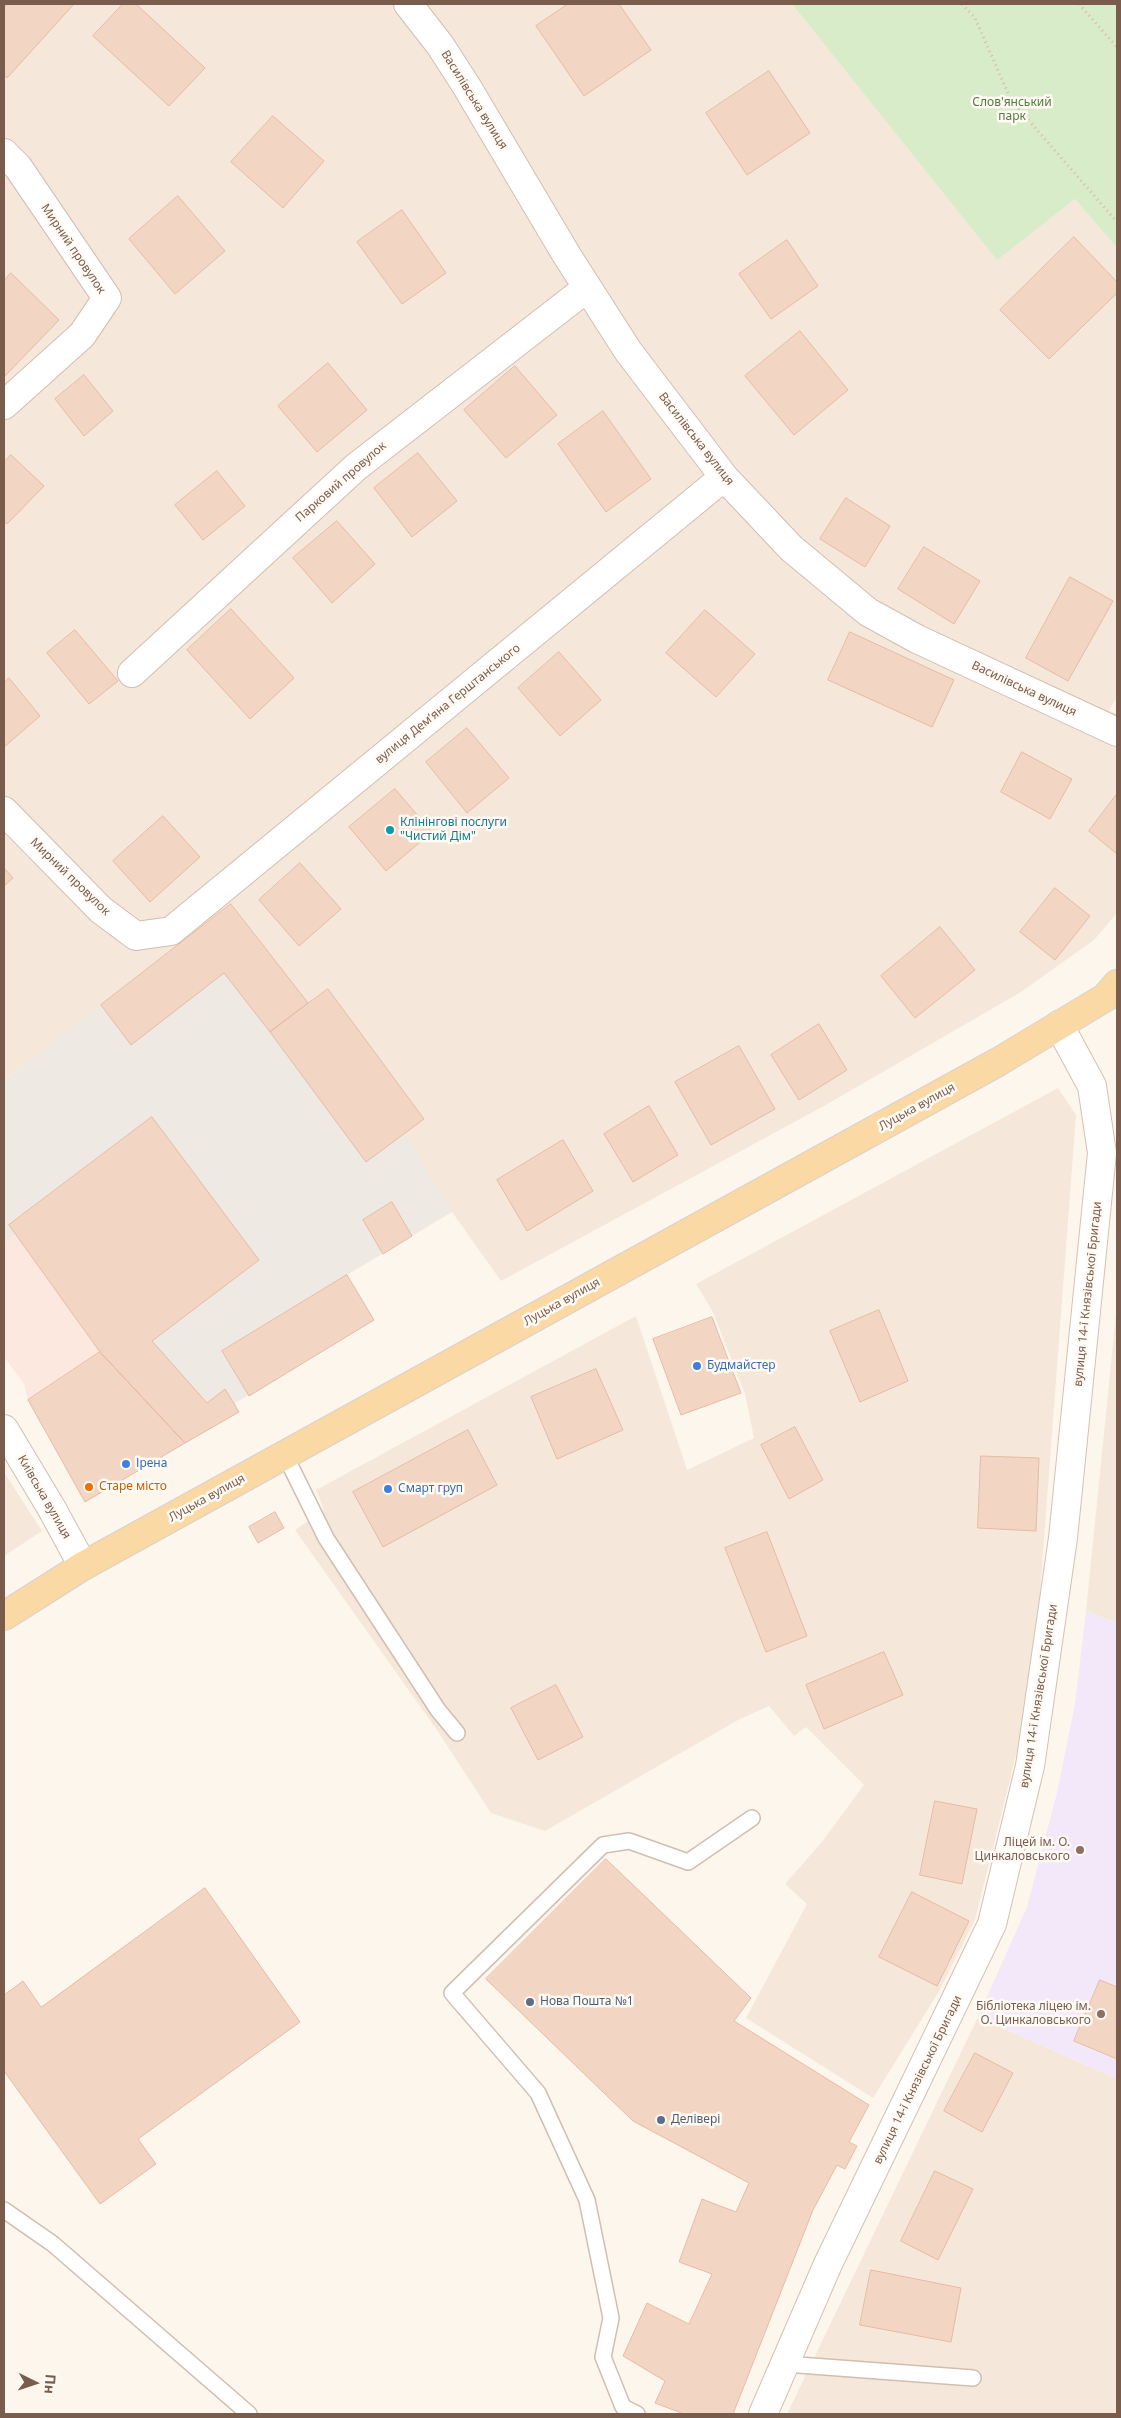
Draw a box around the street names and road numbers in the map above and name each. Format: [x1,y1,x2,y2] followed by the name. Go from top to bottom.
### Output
[438,48,510,152] street label: Василівська вулиця
[38,201,108,297] street label: Мирний провулок
[655,390,737,488] street label: Василівська вулиця
[293,439,389,525] street label: Парковий провулок
[372,641,524,767] street label: вулиця Демʼяна Герштанського
[969,658,1079,720] street label: Василівська вулиця
[27,835,113,919] street label: Мирний провулок
[876,1080,958,1134] street label: Луцька вулиця
[1071,1201,1105,1387] street label: вулиця 14-ї Князівської Бригади
[521,1275,603,1329] street label: Луцька вулиця
[14,1453,74,1541] street label: Київська вулиця
[166,1471,248,1525] street label: Луцька вулиця
[1017,1603,1061,1789] street label: вулиця 14-ї Князівської Бригади
[871,1993,965,2167] street label: вулиця 14-ї Князівської Бригади

